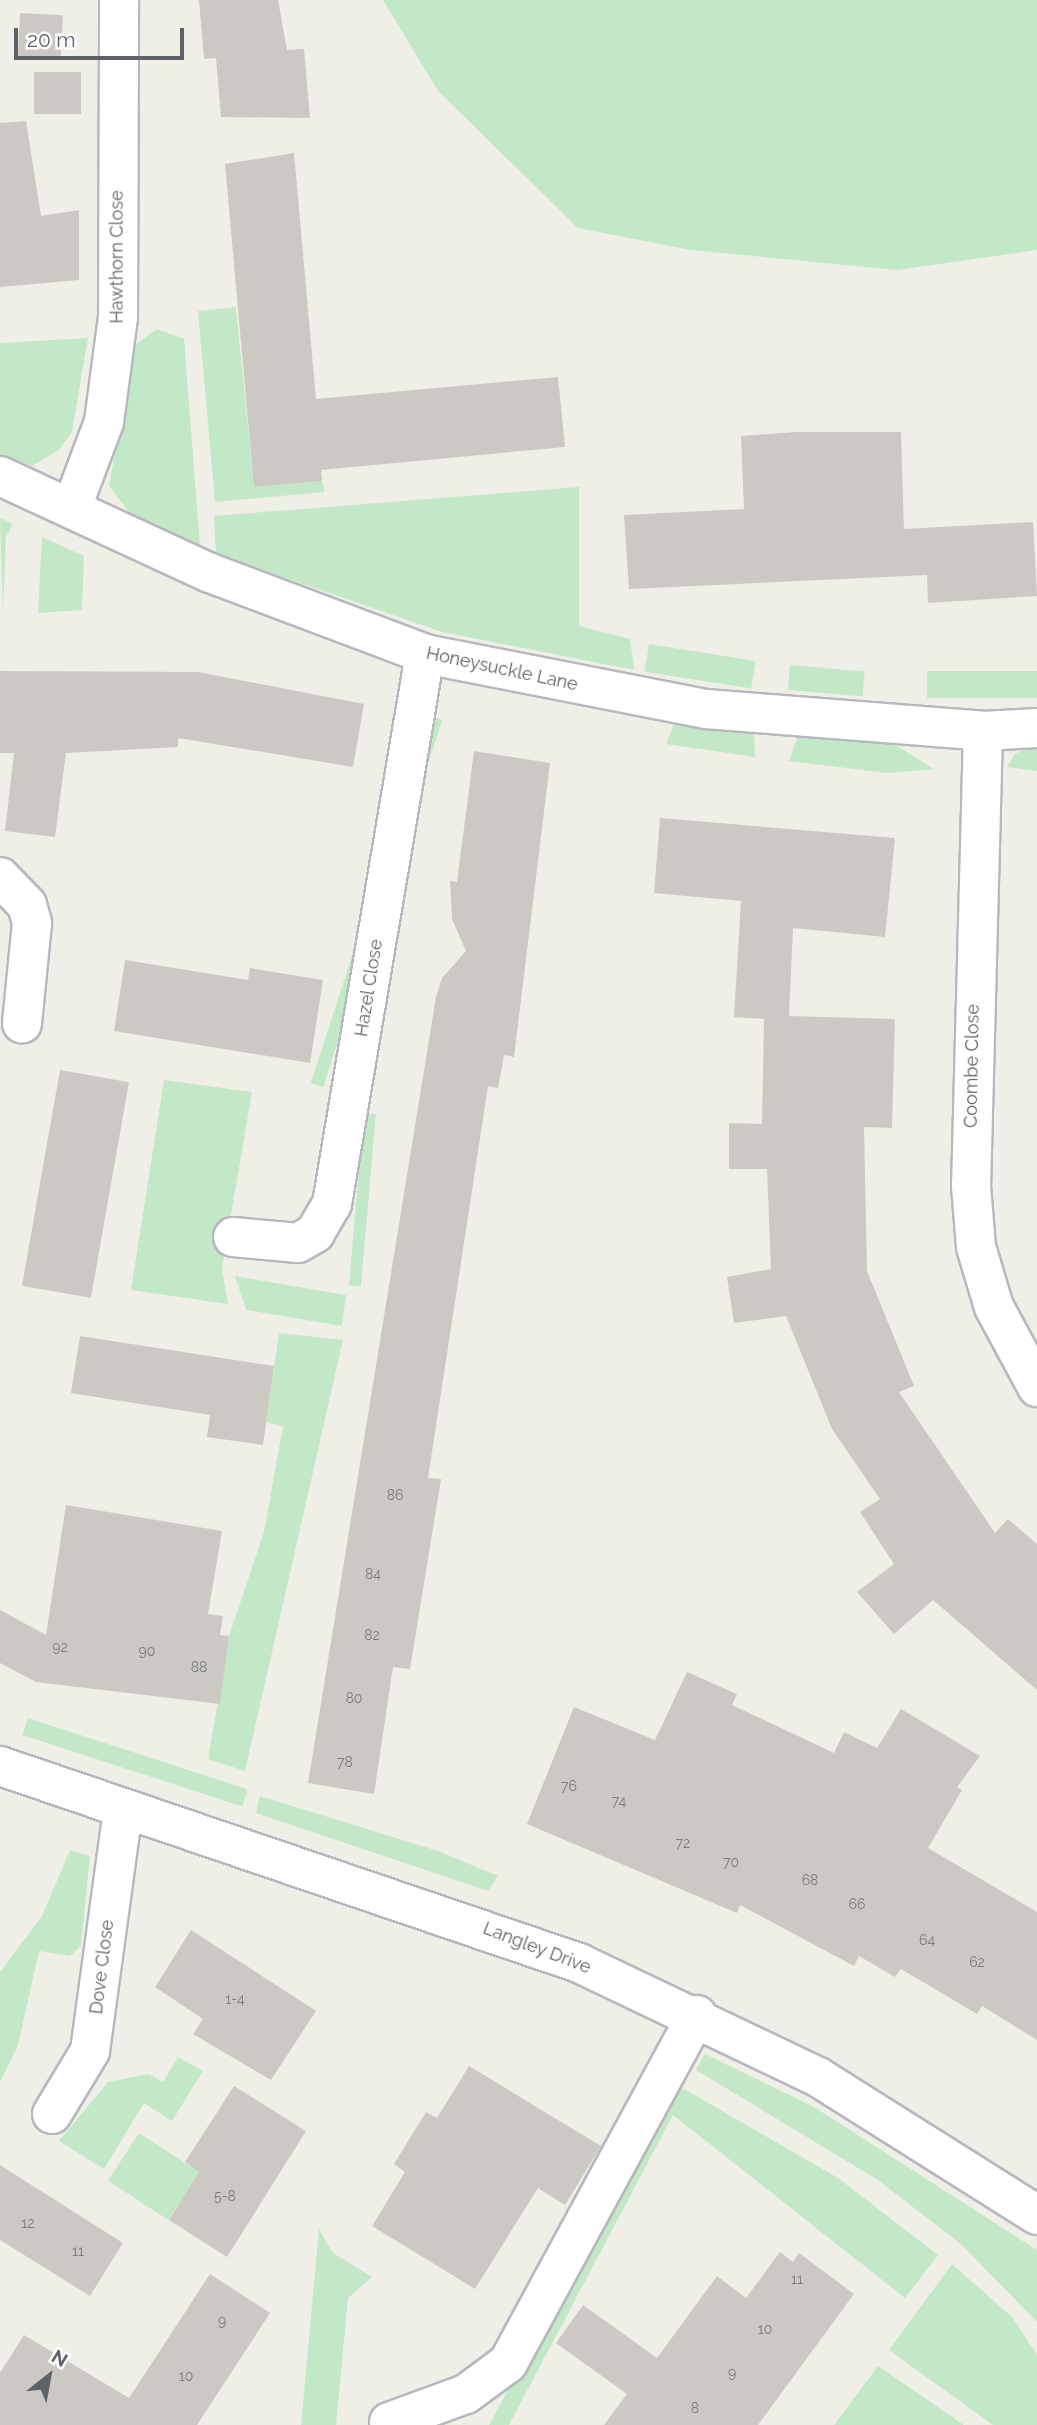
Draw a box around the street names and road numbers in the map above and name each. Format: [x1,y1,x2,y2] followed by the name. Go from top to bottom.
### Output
[106,190,128,324] street label: Hawthorn Close
[424,642,580,696] street label: Honeysuckle Lane
[351,937,387,1039] street label: Hazel Close
[960,1004,984,1128] street label: Coombe Close
[480,1917,594,1979] street label: Langley Drive
[85,1919,119,2015] street label: Dove Close

